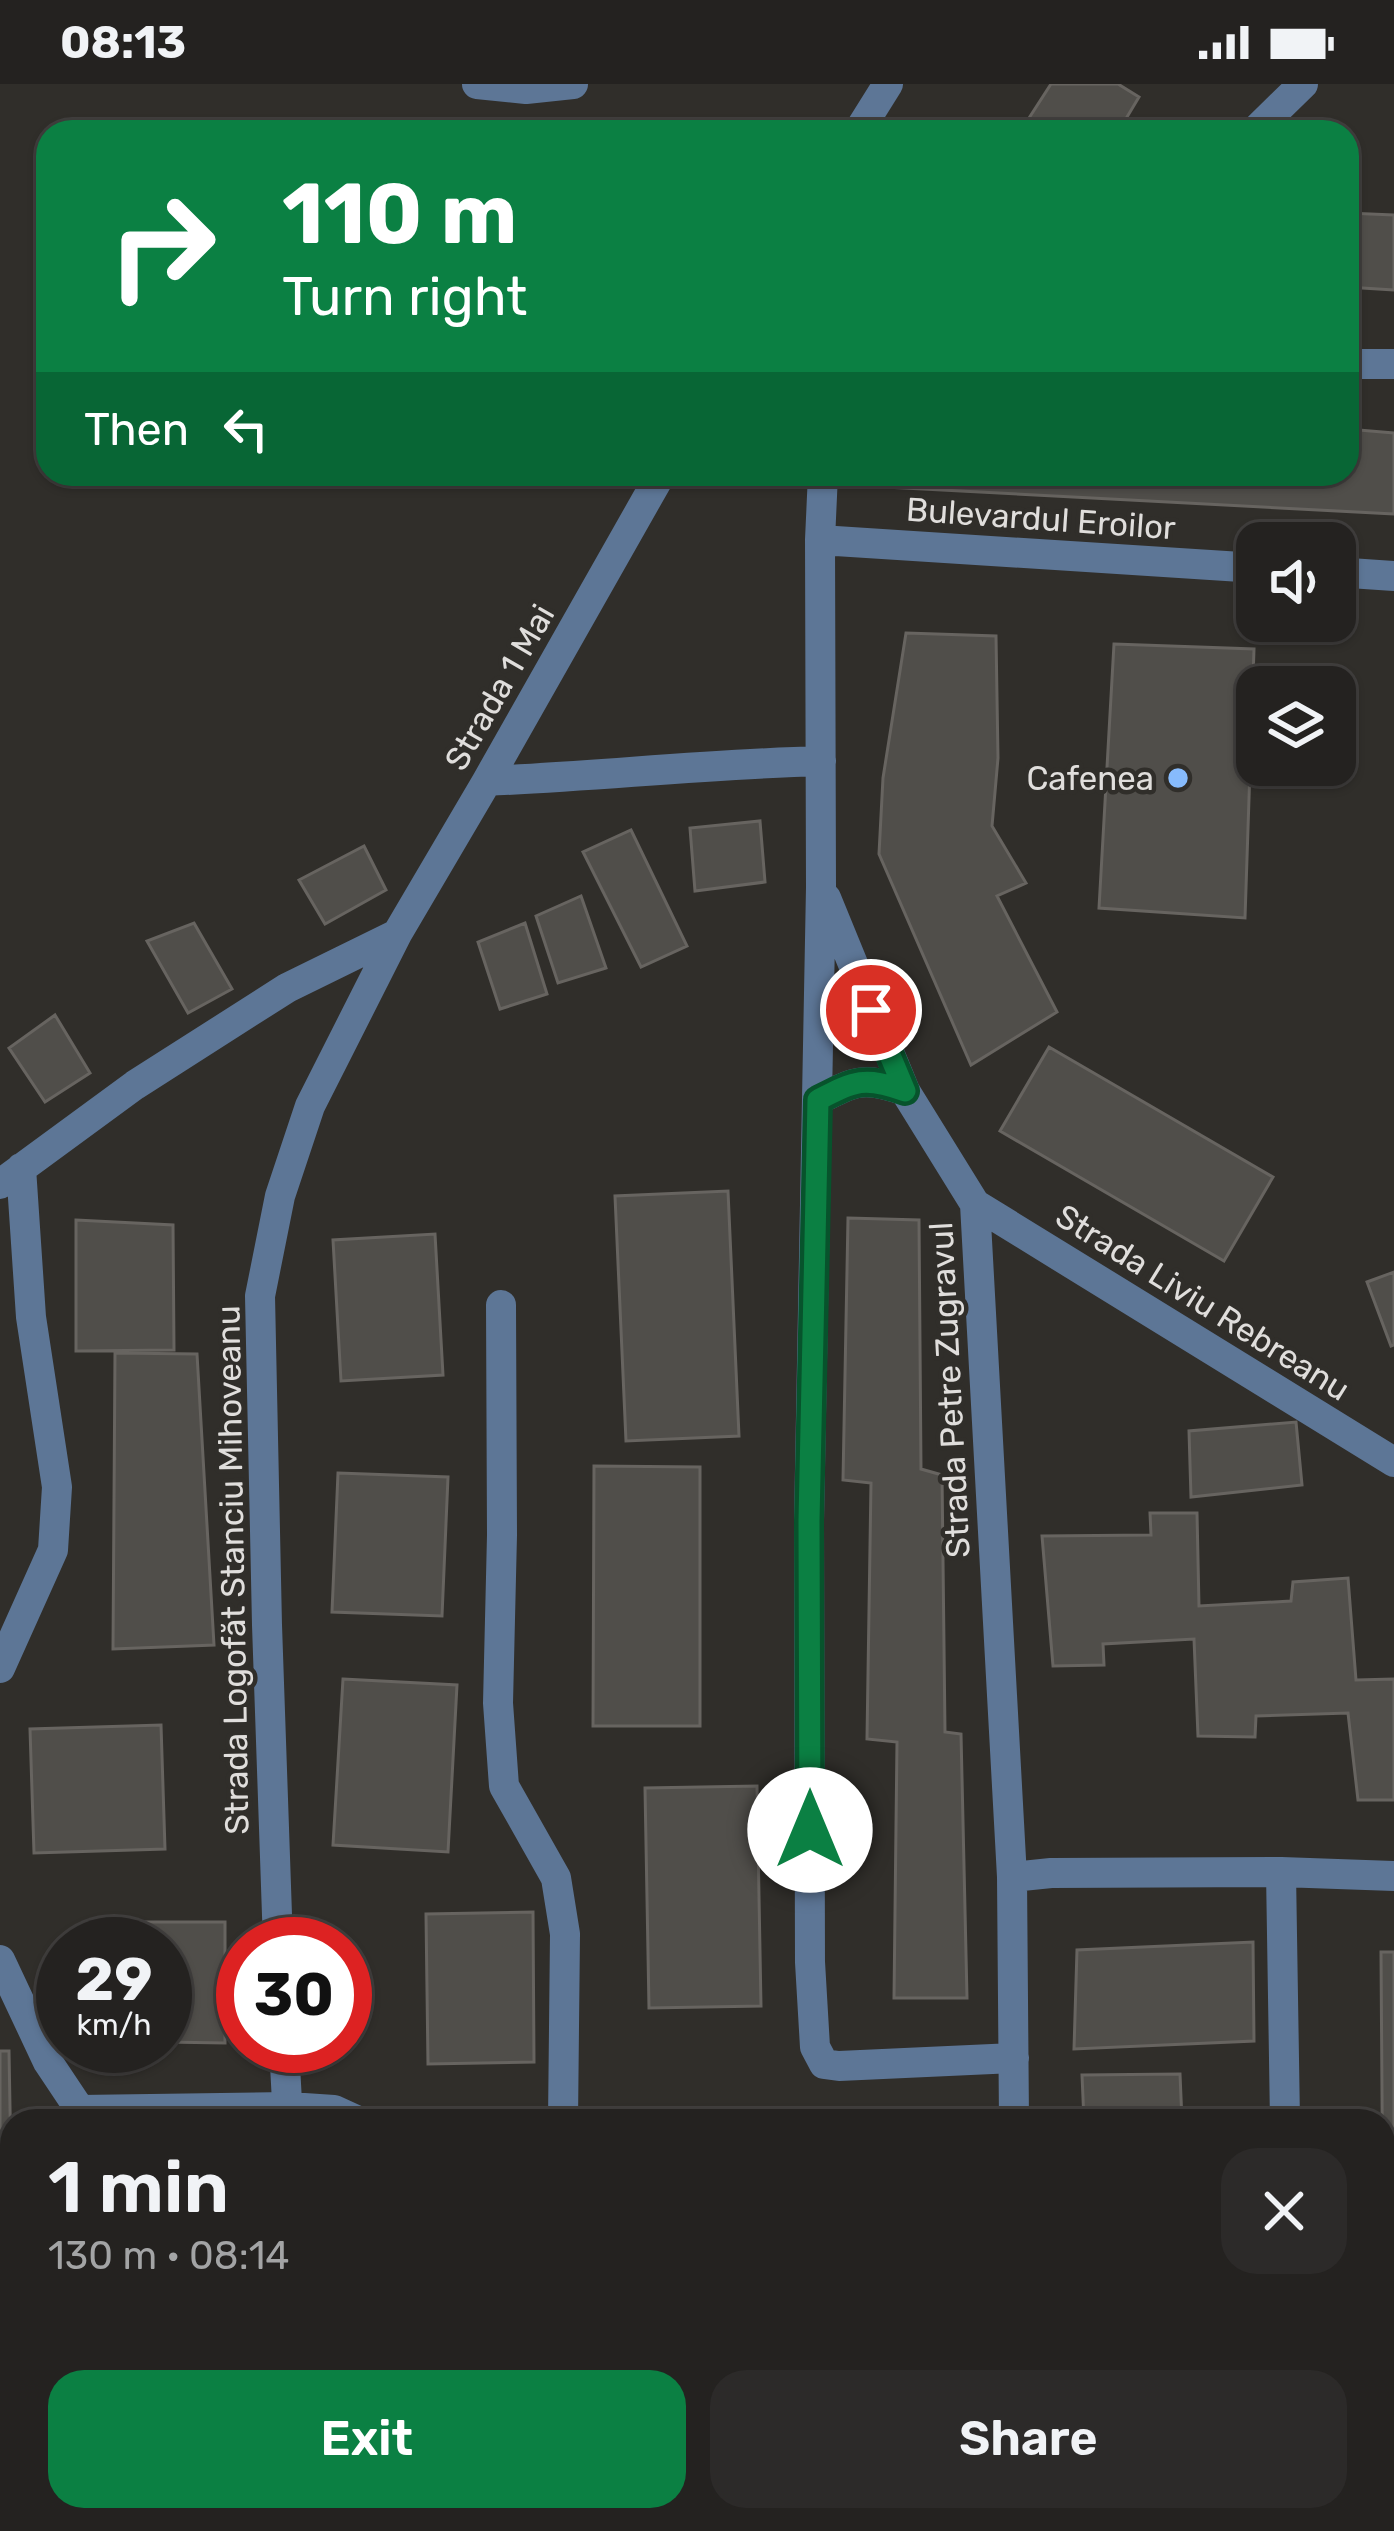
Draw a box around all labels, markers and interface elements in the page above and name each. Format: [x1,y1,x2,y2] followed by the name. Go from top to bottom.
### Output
[60,16,186,69] text: 08:13
[282,164,517,264] text: 110 m
[84,168,240,324] icon: right
[282,265,527,329] text: Turn right
[213,396,279,462] icon: left
[84,403,189,456] text: Then
[905,490,1178,547] street label: Bulevardul Eroilor
[1236,522,1356,786] map controls
[1236,522,1356,642] button: sound
[436,598,562,777] street label: Strada 1 Mai
[1236,666,1356,786] button: layers
[1026,759,1154,798] place label: Cafenea
[1165,765,1191,791] marker: Cafenea
[820,959,922,1061] pin
[838,977,904,1043] icon: arrive
[1049,1196,1357,1409] street label: Strada Liviu Rebreanu
[921,1221,978,1559] street label: Strada Petre Zugravul
[208,1305,257,1835] street label: Strada Logofăt Stanciu Mihoveanu
[747,1767,873,1893] position arrow
[216,1917,372,2073] speed limit sign: 30
[75,1944,153,2015] text: 29
[77,2007,151,2043] text: km/h
[48,2145,229,2230] text: 1 min
[1221,2148,1347,2274] button: close
[48,2233,290,2279] text: 130 m · 08:14
[48,2370,686,2508] button: Exit
[710,2370,1347,2508] button: Share

